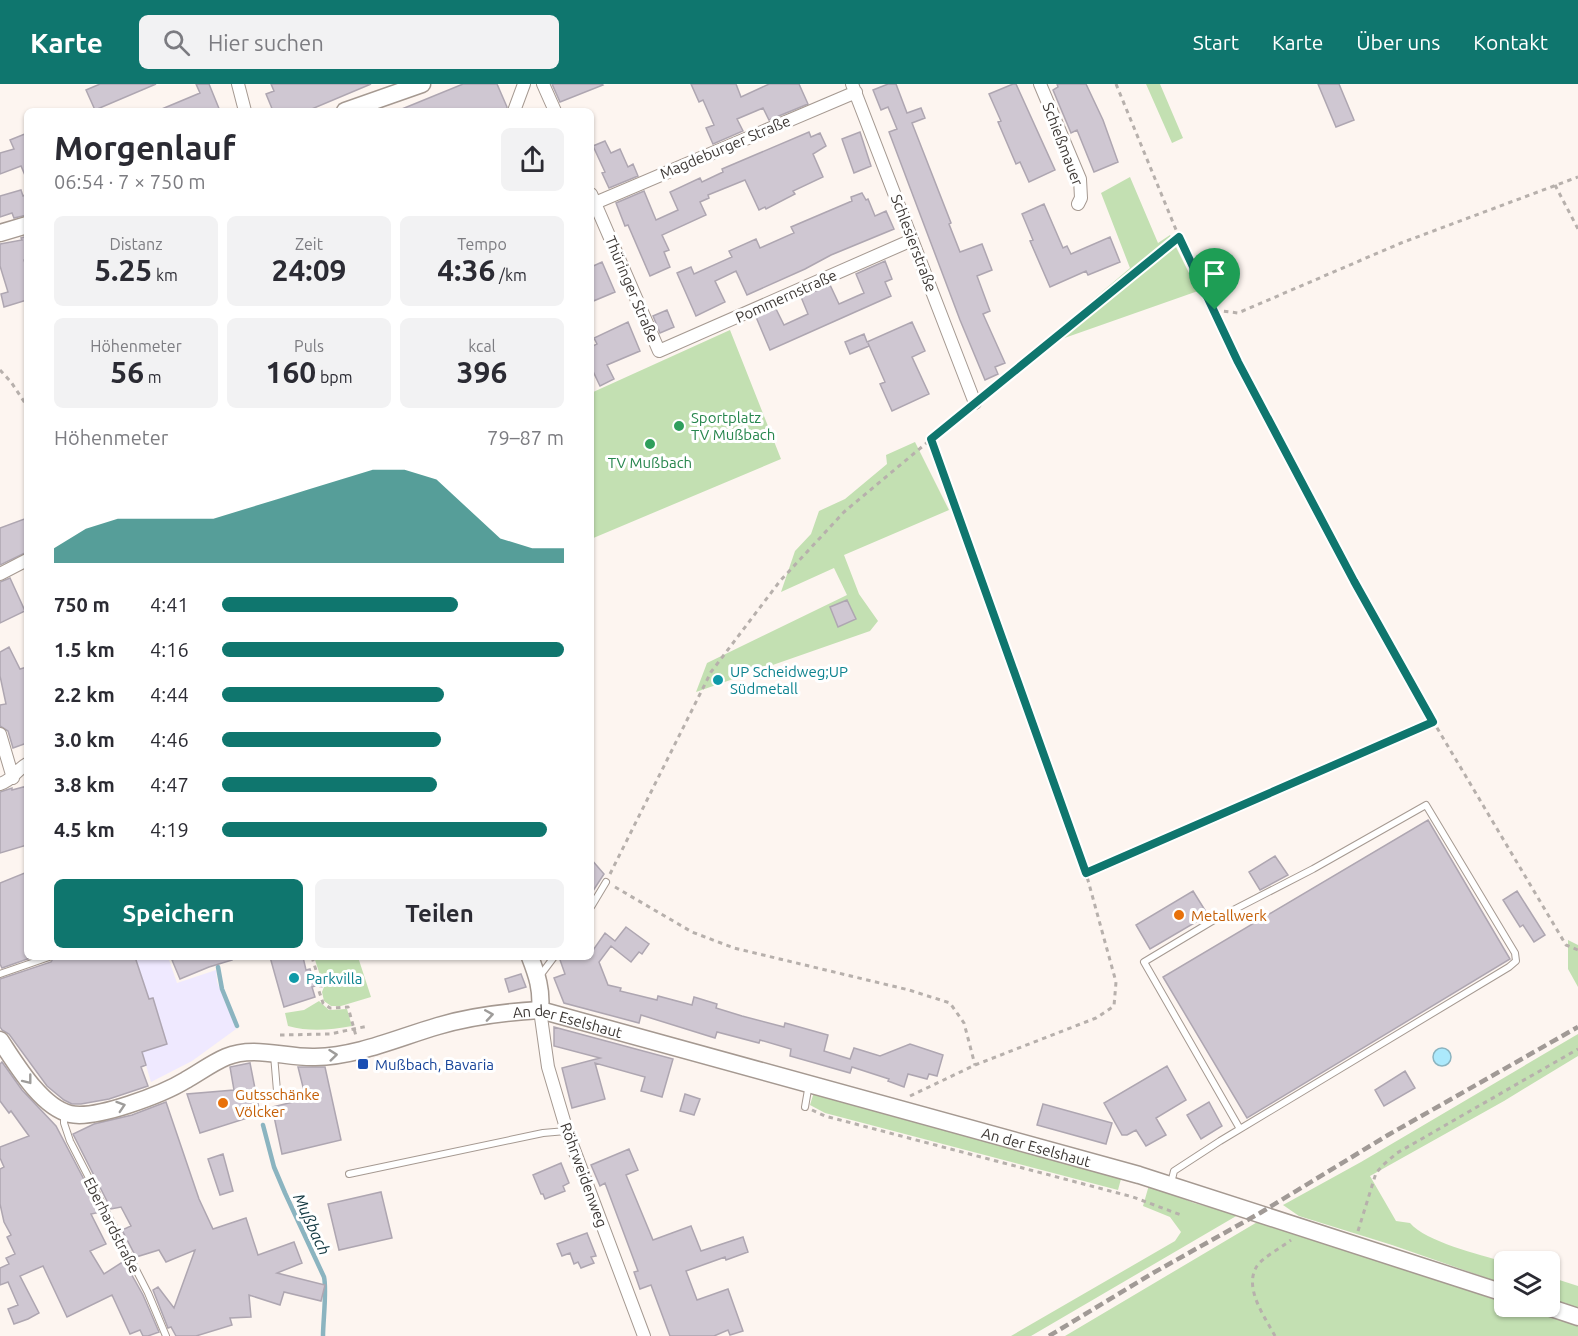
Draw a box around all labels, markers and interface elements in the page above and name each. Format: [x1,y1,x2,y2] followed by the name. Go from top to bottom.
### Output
[139,15,559,69] search box
[160,26,193,59] icon: search
[30,27,103,58] text: Karte
[208,30,324,55] text: Hier suchen
[1193,30,1239,54] text: Start
[1272,30,1323,54] text: Karte
[1356,30,1440,54] text: Über uns
[1473,30,1548,54] text: Kontakt
[1039,100,1087,188] street label: Schießmauer
[657,112,793,182] street label: Magdeburger Straße
[501,128,564,191] button: share
[54,129,236,166] text: Morgenlauf
[54,170,206,193] text: 06:54 · 7 × 750 m
[888,192,940,294] street label: Schlesierstraße
[602,233,662,345] street label: Thüringer Straße
[109,235,163,253] text: Distanz
[295,235,323,253] text: Zeit
[457,235,507,253] text: Tempo
[1189,248,1240,310] pin
[94,253,152,287] text: 5.25
[271,253,347,287] text: 24:09
[437,253,495,287] text: 4:36
[1198,257,1231,290] icon: arrive
[152,266,178,284] text: km
[495,266,527,284] text: /km
[733,266,839,326] street label: Pommernstraße
[90,337,182,355] text: Höhenmeter
[294,337,324,355] text: Puls
[468,337,496,355] text: kcal
[110,355,144,389] text: 56
[266,355,316,389] text: 160
[457,355,507,389] text: 396
[144,368,162,386] text: m
[316,368,352,386] text: bpm
[691,409,775,443] place label: Sportplatz TV Mußbach
[672,419,686,433] marker: Sportplatz TV Mußbach
[54,426,168,449] text: Höhenmeter
[487,426,564,449] text: 79–87 m
[643,437,657,451] marker: TV Mußbach
[608,454,692,471] place label: TV Mußbach
[54,593,110,616] text: 750 m
[150,593,189,616] text: 4:41
[54,638,115,661] text: 1.5 km
[150,638,189,661] text: 4:16
[730,663,848,697] place label: UP Scheidweg;UP Südmetall
[711,673,725,687] marker: UP Scheidweg;UP Südmetall
[54,683,115,706] text: 2.2 km
[150,683,189,706] text: 4:44
[54,728,115,751] text: 3.0 km
[150,728,189,751] text: 4:46
[54,773,115,796] text: 3.8 km
[150,773,189,796] text: 4:47
[54,818,115,841] text: 4.5 km
[150,818,189,841] text: 4:19
[54,879,303,948] button: Speichern
[315,879,564,948] button: Teilen
[1191,907,1267,924] place label: Metallwerk
[1172,908,1186,922] marker: Metallwerk
[306,970,362,987] place label: Parkvilla
[287,971,301,985] marker: Parkvilla
[512,1001,624,1041] street label: An der Eselshaut
[484,1009,493,1021] one-way arrow
[328,1050,337,1062] one-way arrow
[375,1056,494,1073] place label: Mußbach, Bavaria
[356,1057,370,1071] marker: Mußbach, Bavaria
[21,1074,32,1085] one-way arrow
[235,1086,320,1120] place label: Gutsschänke Völcker
[216,1096,230,1110] marker: Gutsschänke Völcker
[115,1101,126,1113] one-way arrow
[557,1120,611,1230] street label: Röhrweidenweg
[980,1124,1093,1170] street label: An der Eselshaut
[81,1174,143,1276] street label: Eberhardstraße
[290,1191,334,1257] water label: Mußbach
[1494,1251,1560,1317] map controls
[1494,1251,1560,1317] button: layers

